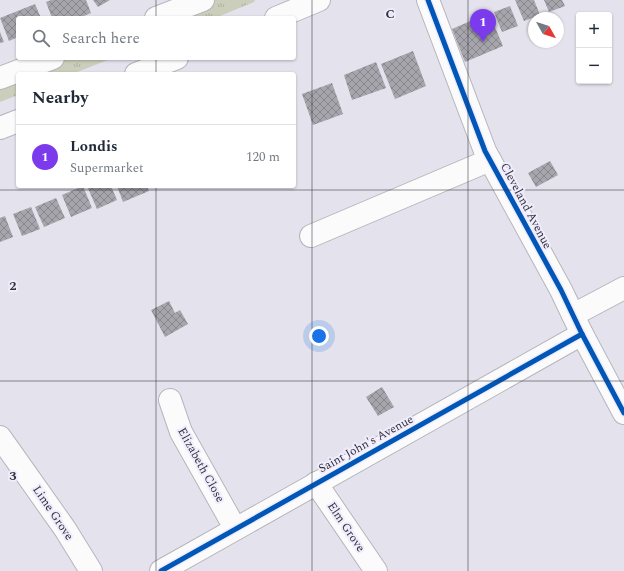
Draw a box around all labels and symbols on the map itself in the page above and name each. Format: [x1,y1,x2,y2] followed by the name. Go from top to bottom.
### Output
[385,4,395,24] text: C
[470,9,496,42] pin: 1
[528,12,564,48] north arrow
[495,159,557,253] street label: Cleveland Avenue
[9,276,17,296] text: 2
[309,326,329,346] your location
[315,410,417,478] street label: Saint John's Avenue
[173,424,230,506] street label: Elizabeth Close
[9,466,17,486] text: 3
[28,482,78,544] street label: Lime Grove
[322,498,370,556] street label: Elm Grove

